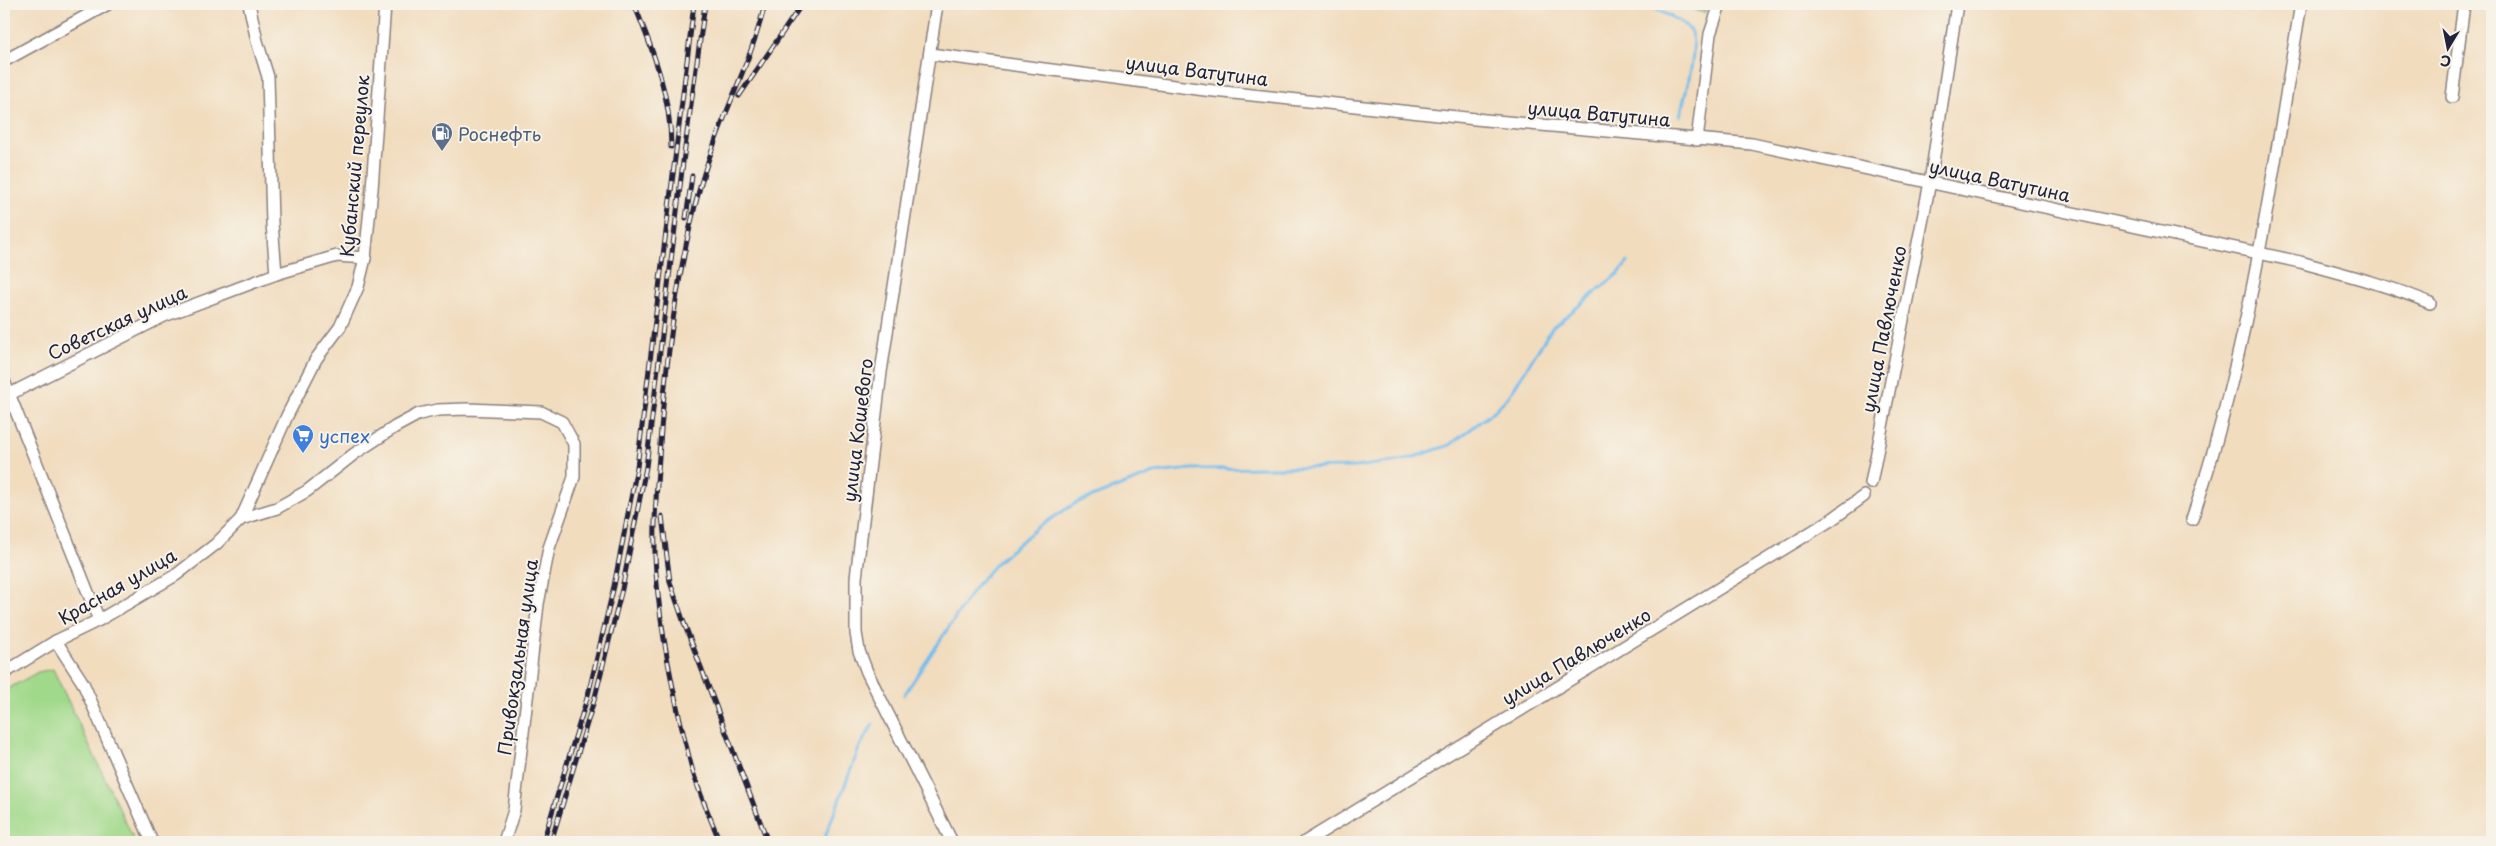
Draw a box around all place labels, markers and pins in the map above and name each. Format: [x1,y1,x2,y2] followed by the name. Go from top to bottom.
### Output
[458,120,542,147] place label: Роснефть
[430,121,454,152] fuel station icon: Роснефть
[319,422,370,449] place label: успех
[291,423,315,454] supermarket icon: успех

